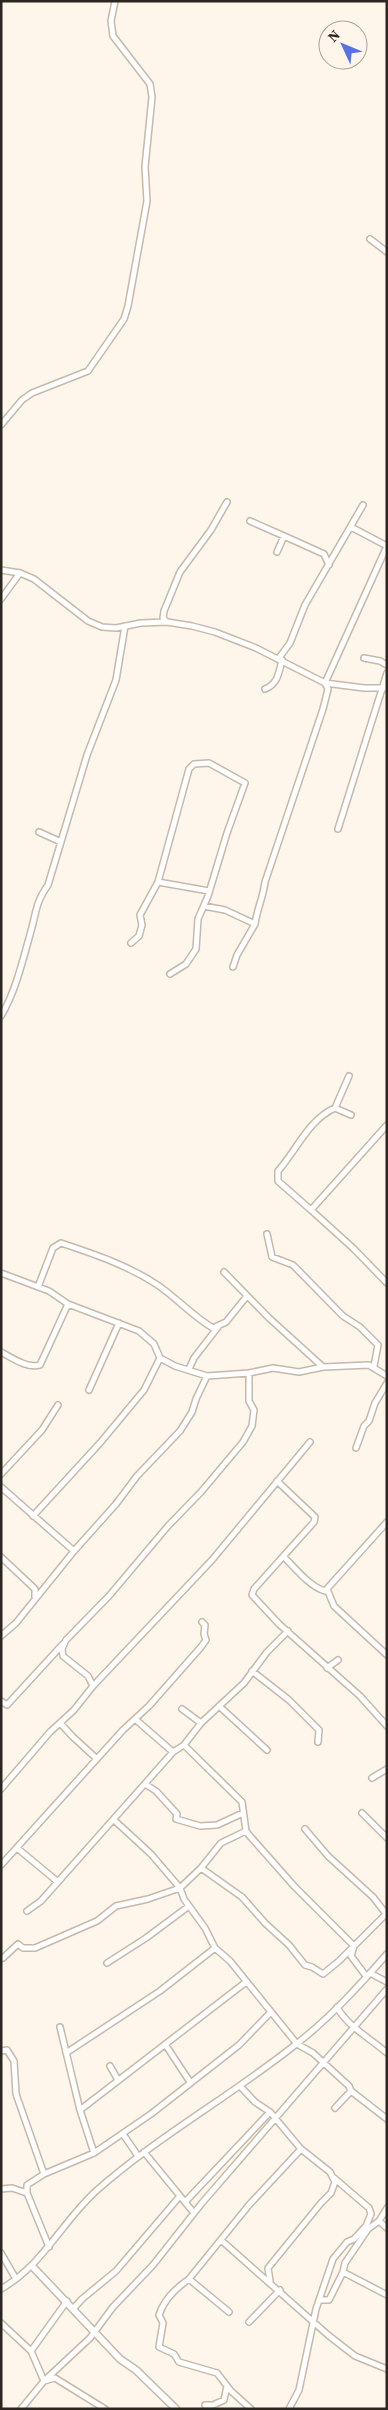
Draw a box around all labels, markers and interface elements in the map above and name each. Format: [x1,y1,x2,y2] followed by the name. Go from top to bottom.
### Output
[318,20,368,70] north arrow
[323,25,344,47] text: N

